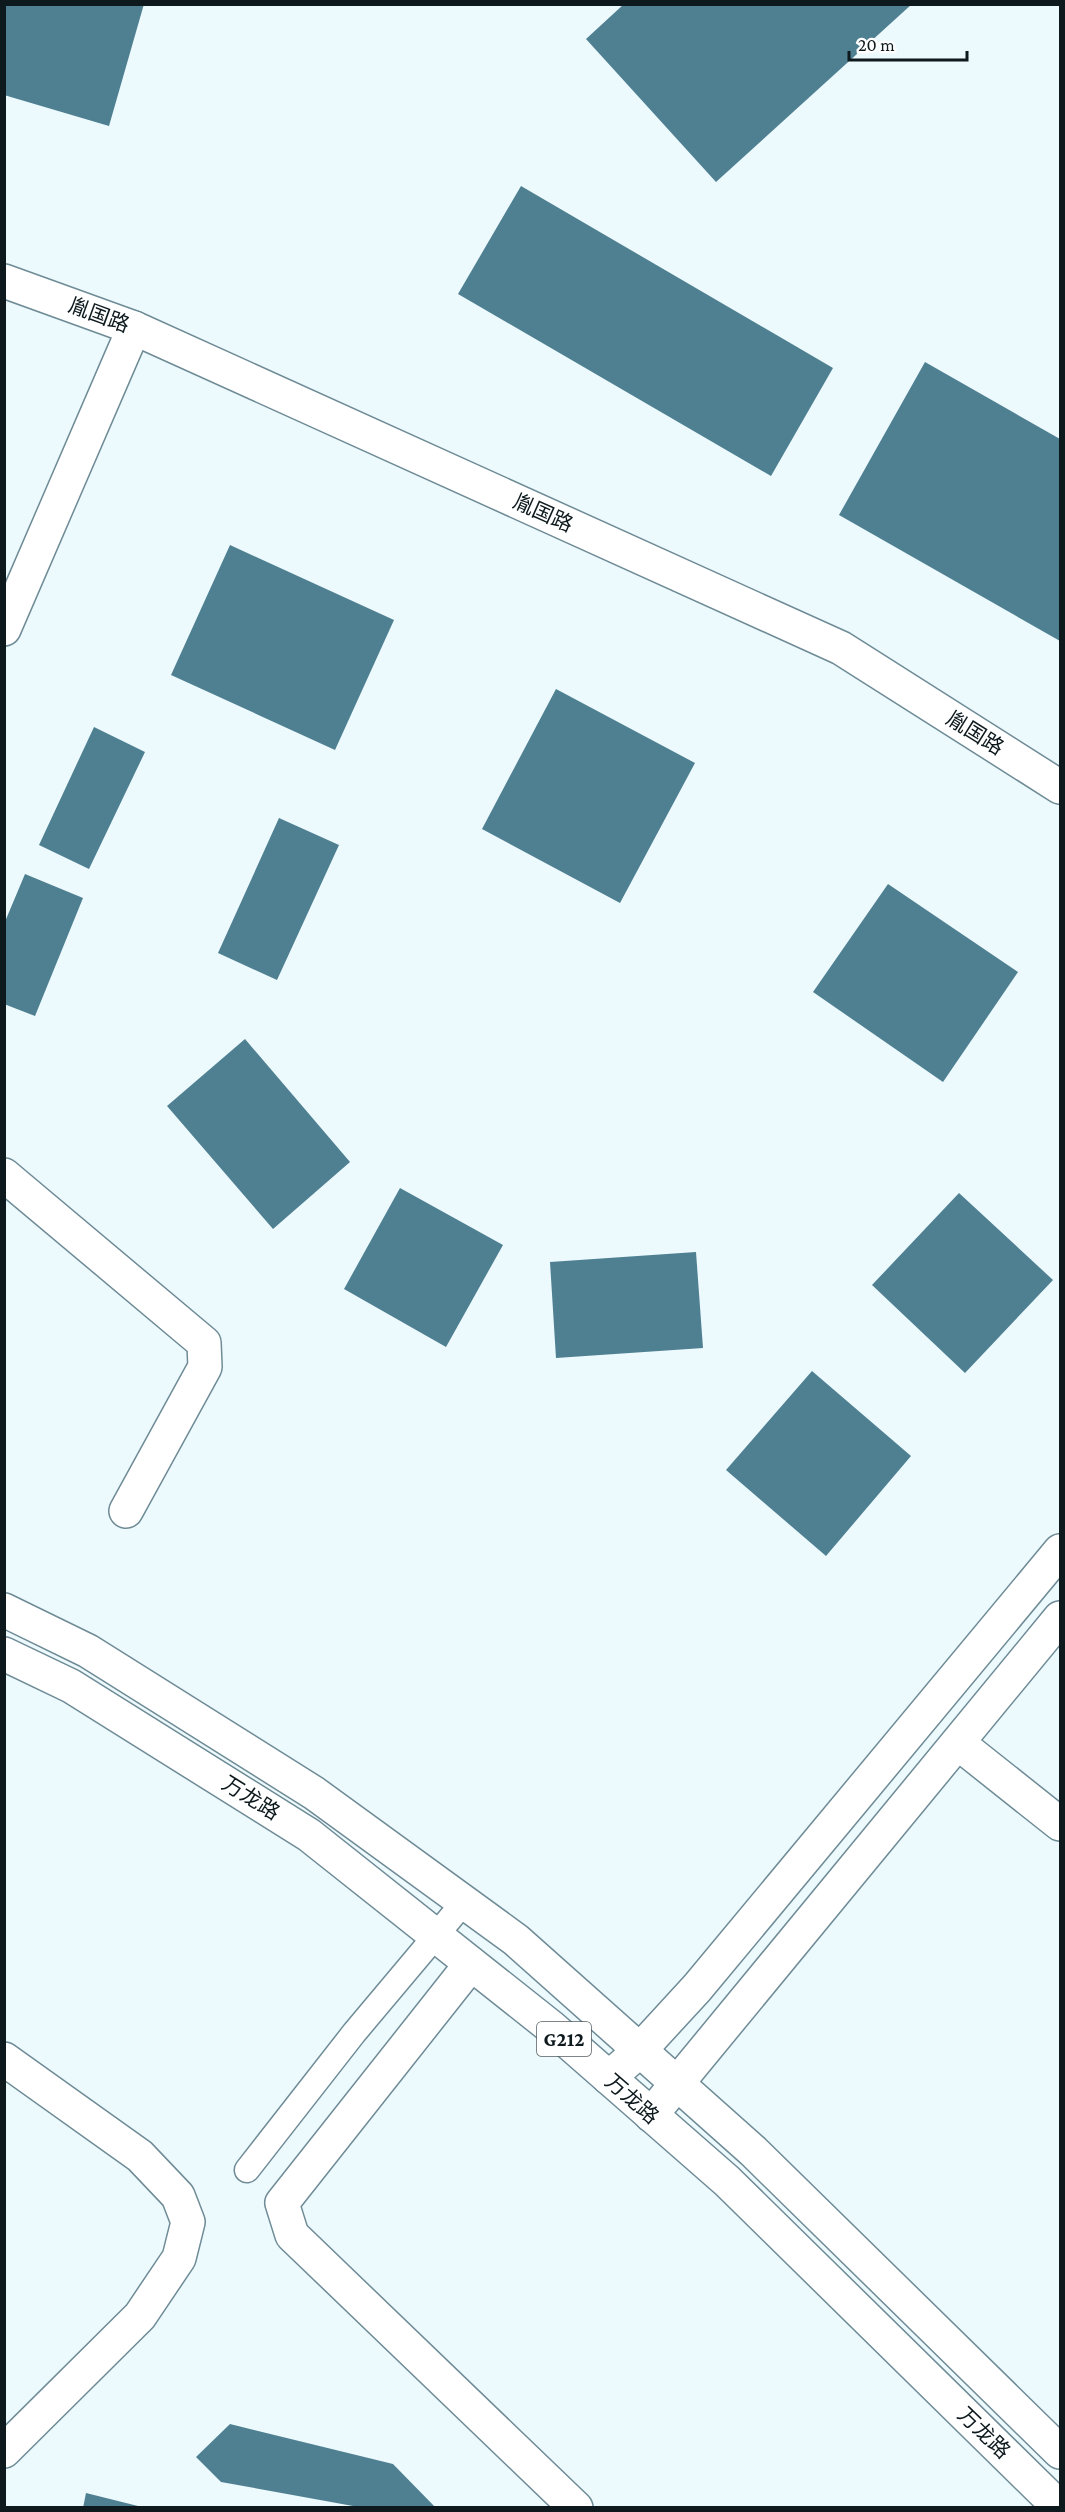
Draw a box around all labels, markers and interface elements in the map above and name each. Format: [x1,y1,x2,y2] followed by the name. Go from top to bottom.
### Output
[849,24,968,62] scale bar
[858,35,895,55] text: 20 m
[65,293,133,337] street label: 胤国路
[509,489,577,537] street label: 胤国路
[942,706,1008,760] street label: 胤国路
[218,1771,284,1825] street label: 万龙路
[537,2022,591,2056] road number: G212
[600,2069,664,2129] street label: 万龙路
[953,2402,1015,2464] street label: 万龙路

